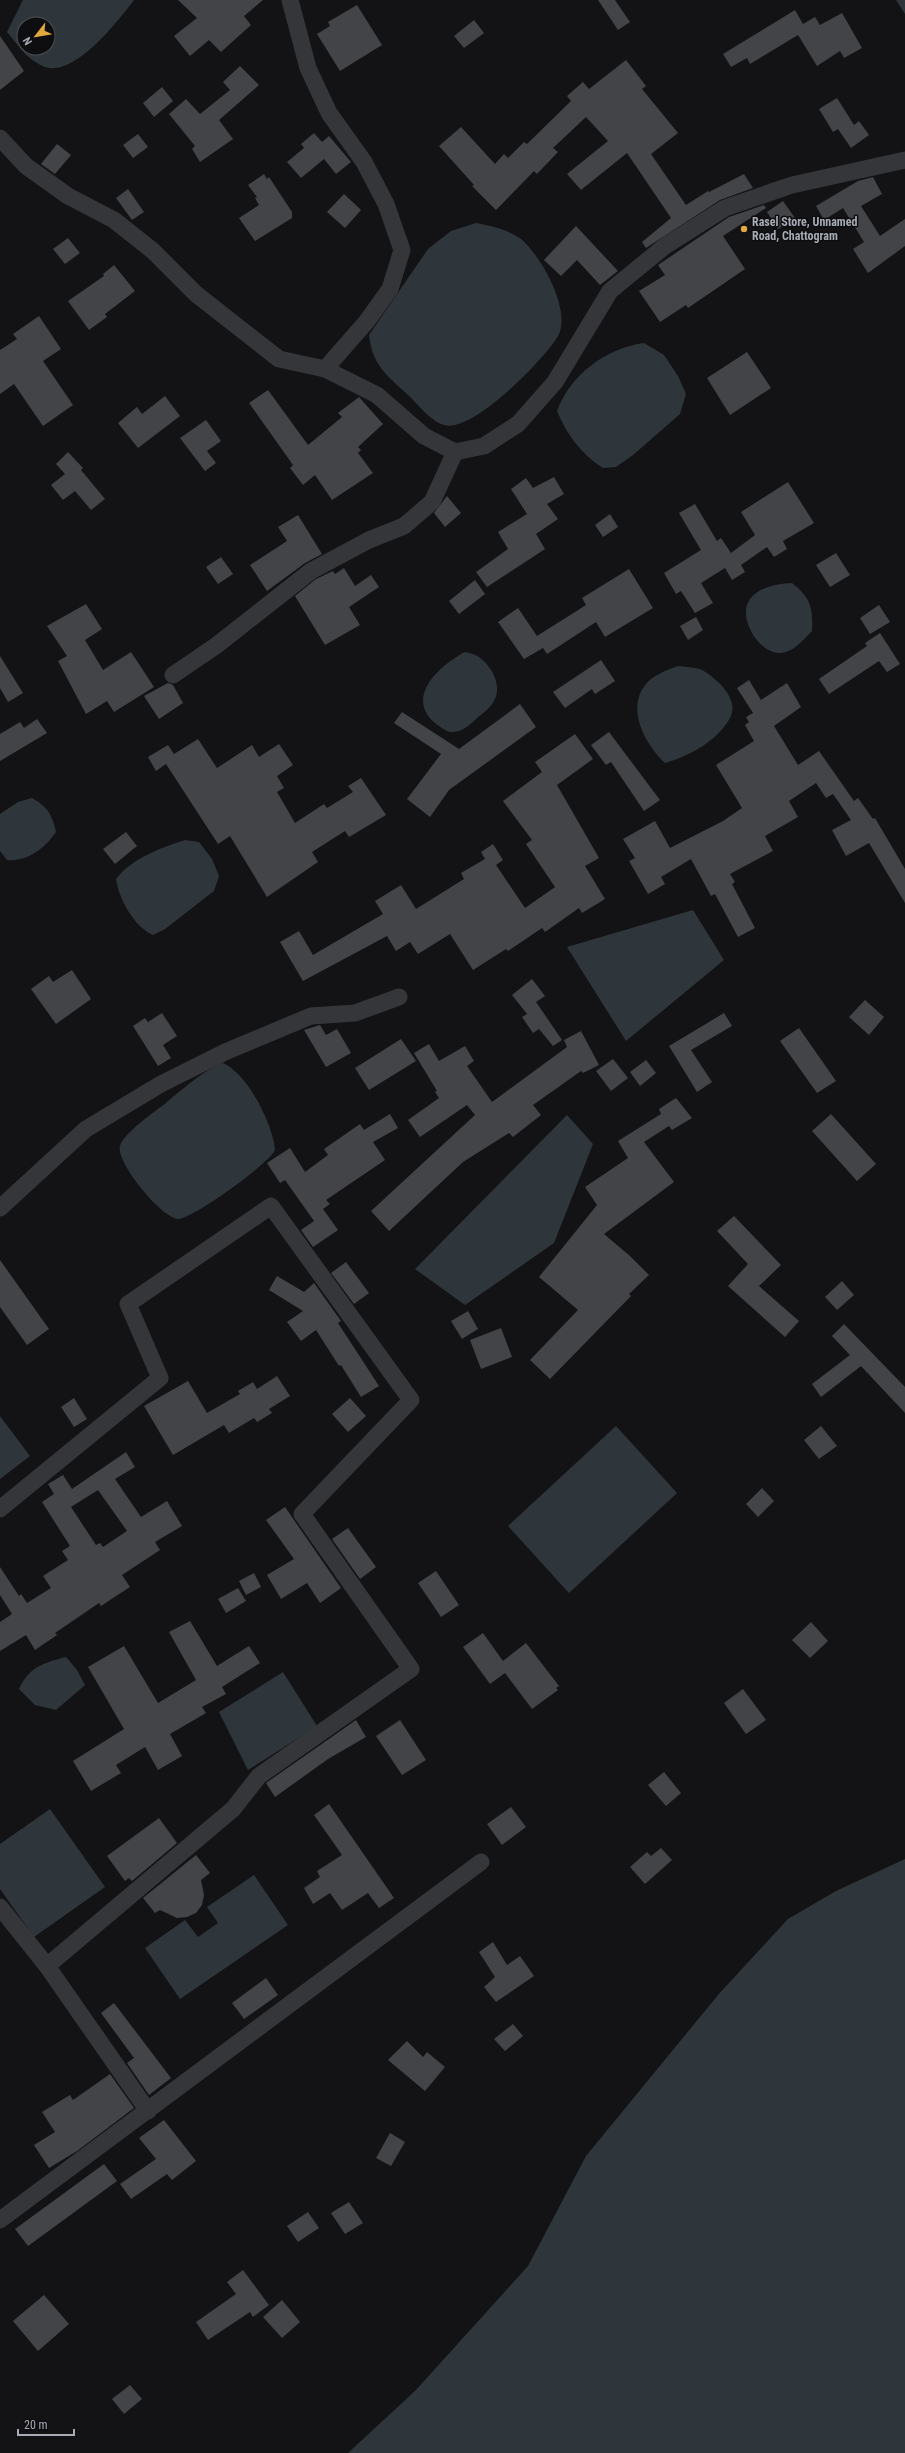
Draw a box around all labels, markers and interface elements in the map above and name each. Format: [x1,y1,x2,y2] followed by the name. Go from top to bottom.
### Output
[16,16,56,56] north arrow
[20,34,35,47] text: N
[752,215,857,243] place label: Rasel Store, Unnamed Road, Chattogram
[739,224,749,234] marker: Rasel Store, Unnamed Road, Chattogram
[18,2411,74,2437] scale bar
[24,2418,48,2432] text: 20 m

